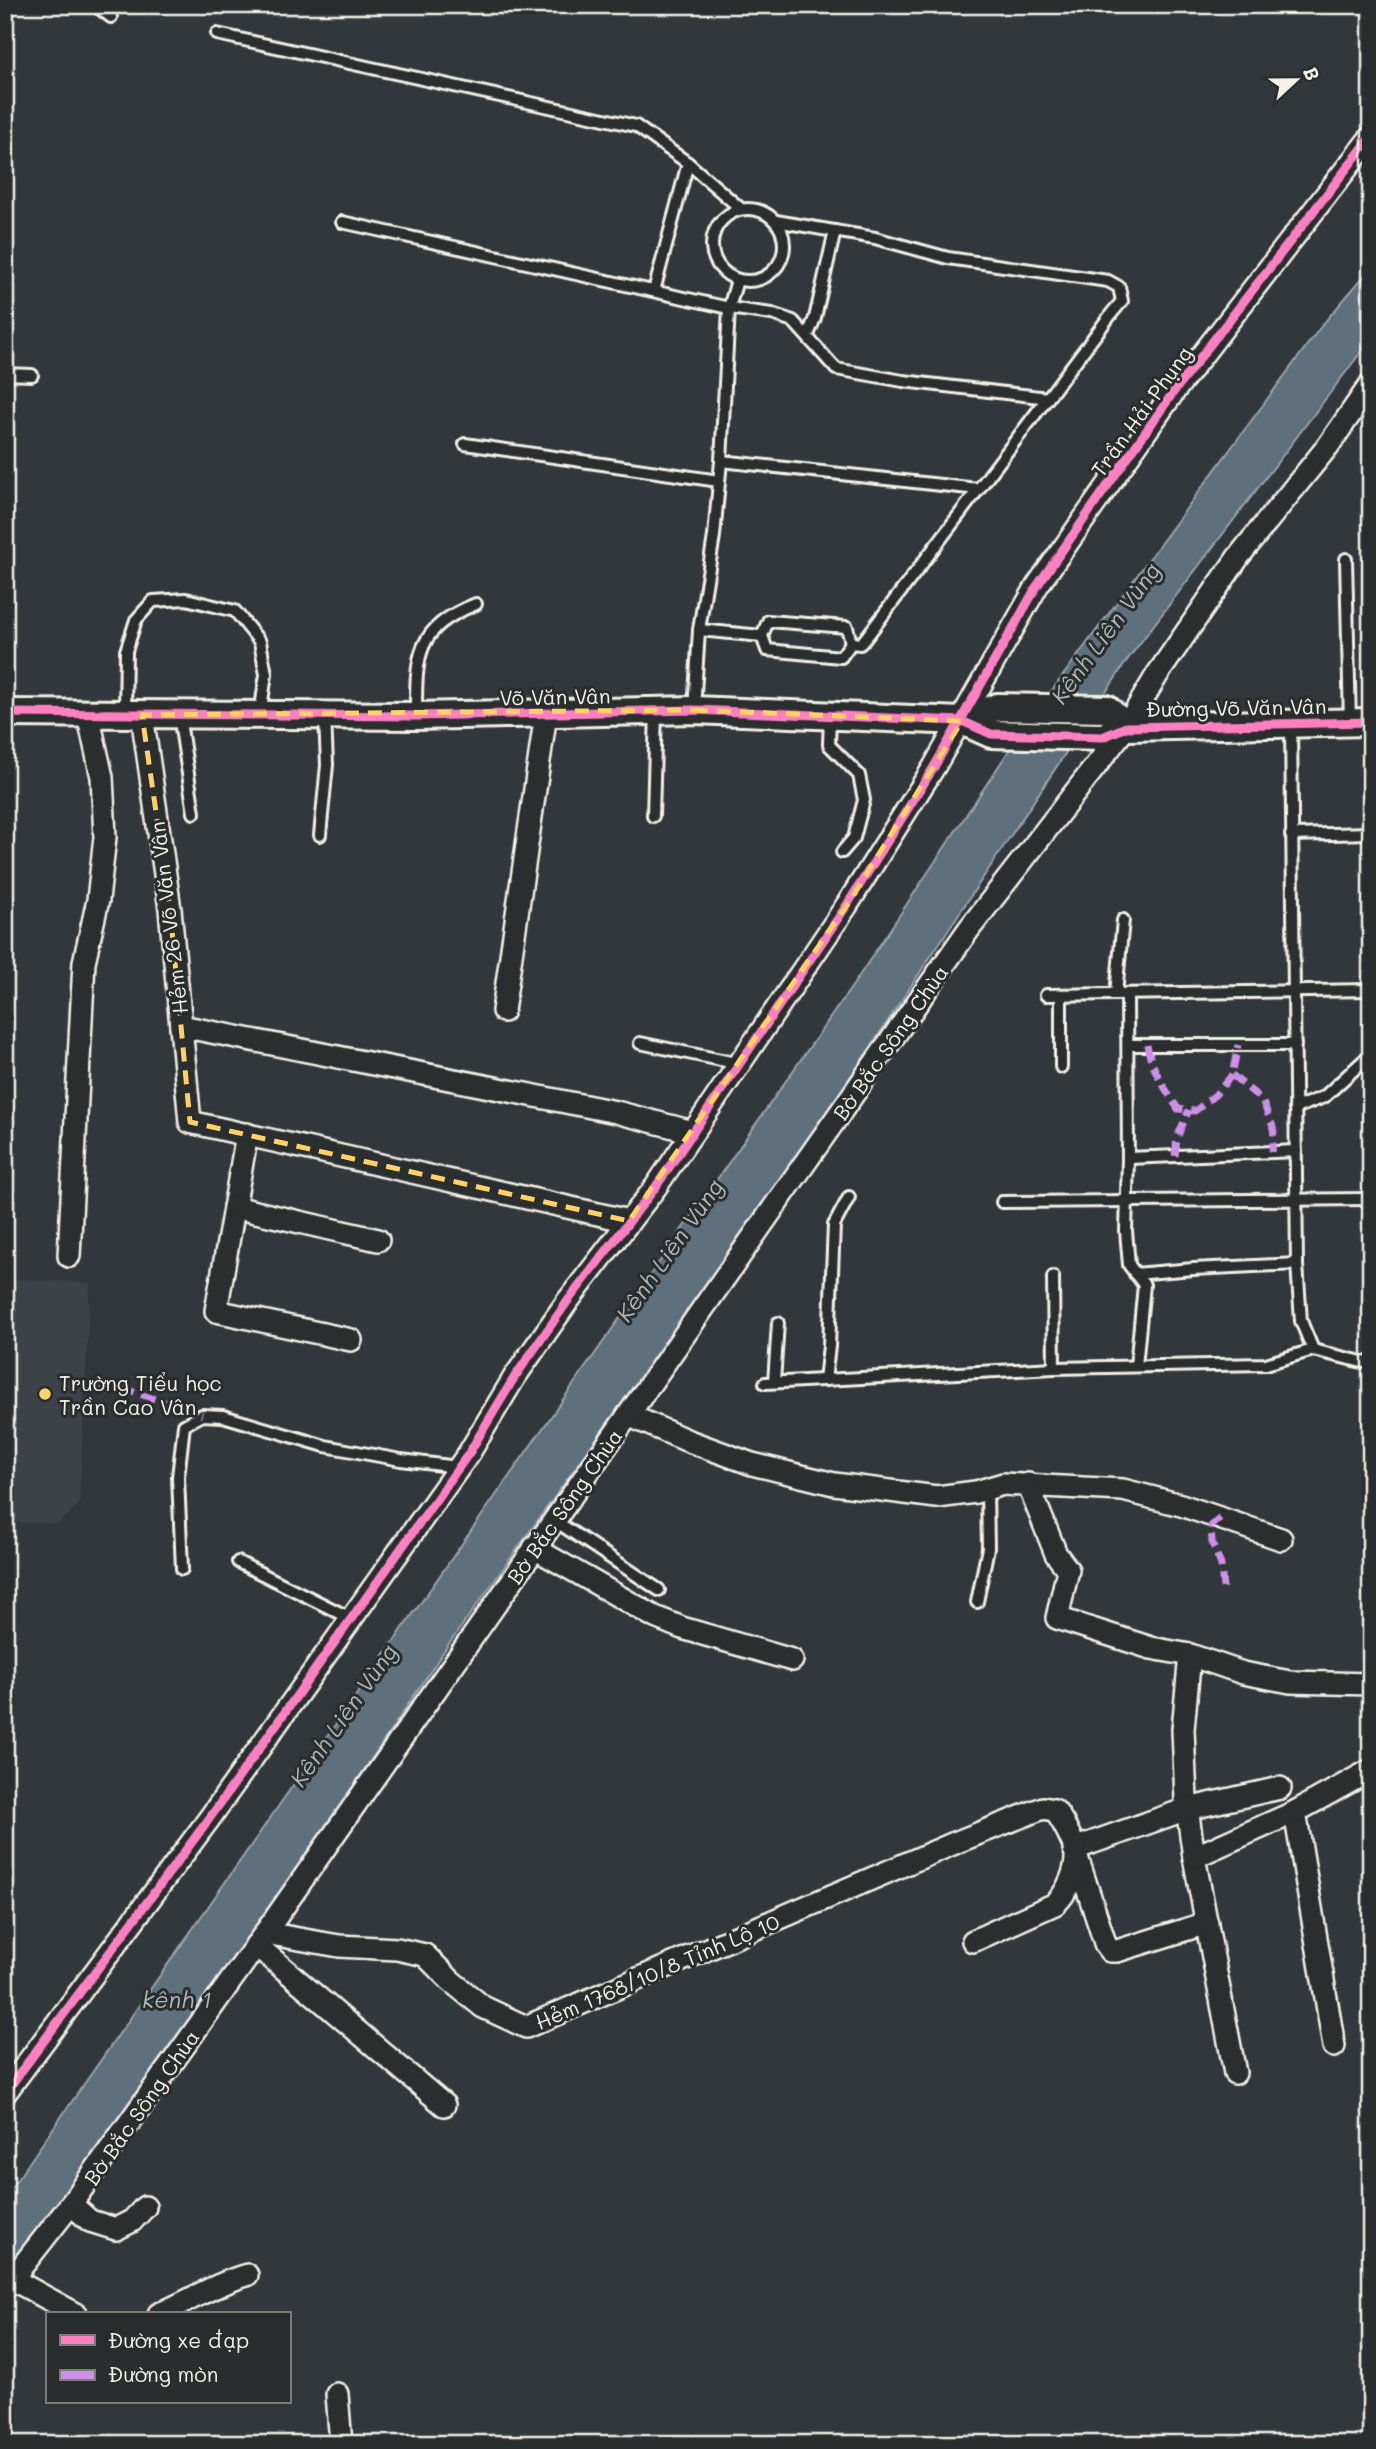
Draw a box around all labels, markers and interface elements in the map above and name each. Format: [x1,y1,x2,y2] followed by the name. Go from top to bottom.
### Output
[1260,46,1330,116] north arrow
[1298,63,1326,84] text: B
[1085,340,1197,482] street label: Trần Hải Phụng
[1044,556,1166,710] water label: Kênh Liên Vùng
[499,682,611,710] street label: Võ Văn Vân
[1145,692,1327,722] street label: Đường Võ Văn Vân
[143,820,193,1016] street label: Hẻm 26 Võ Văn Vân
[826,959,954,1125] street label: Bờ Bắc Sông Chùa
[609,1173,729,1327] water label: Kênh Liên Vùng
[59,1369,222,1420] place label: Trường Tiểu học Trần Cao Vân
[37,1386,53,1402] marker: Trường Tiểu học Trần Cao Vân
[500,1423,628,1589] street label: Bờ Bắc Sông Chùa
[283,1638,403,1792] water label: Kênh Liên Vùng
[531,1907,783,2035] street label: Hẻm 1768/10/8 Tỉnh Lộ 10
[142,1984,212,2014] water label: kênh 1
[77,2024,205,2190] street label: Bờ Bắc Sông Chùa
[46,2312,290,2404] legend
[108,2326,249,2353] text: Đường xe đạp
[108,2360,218,2387] text: Đường mòn

